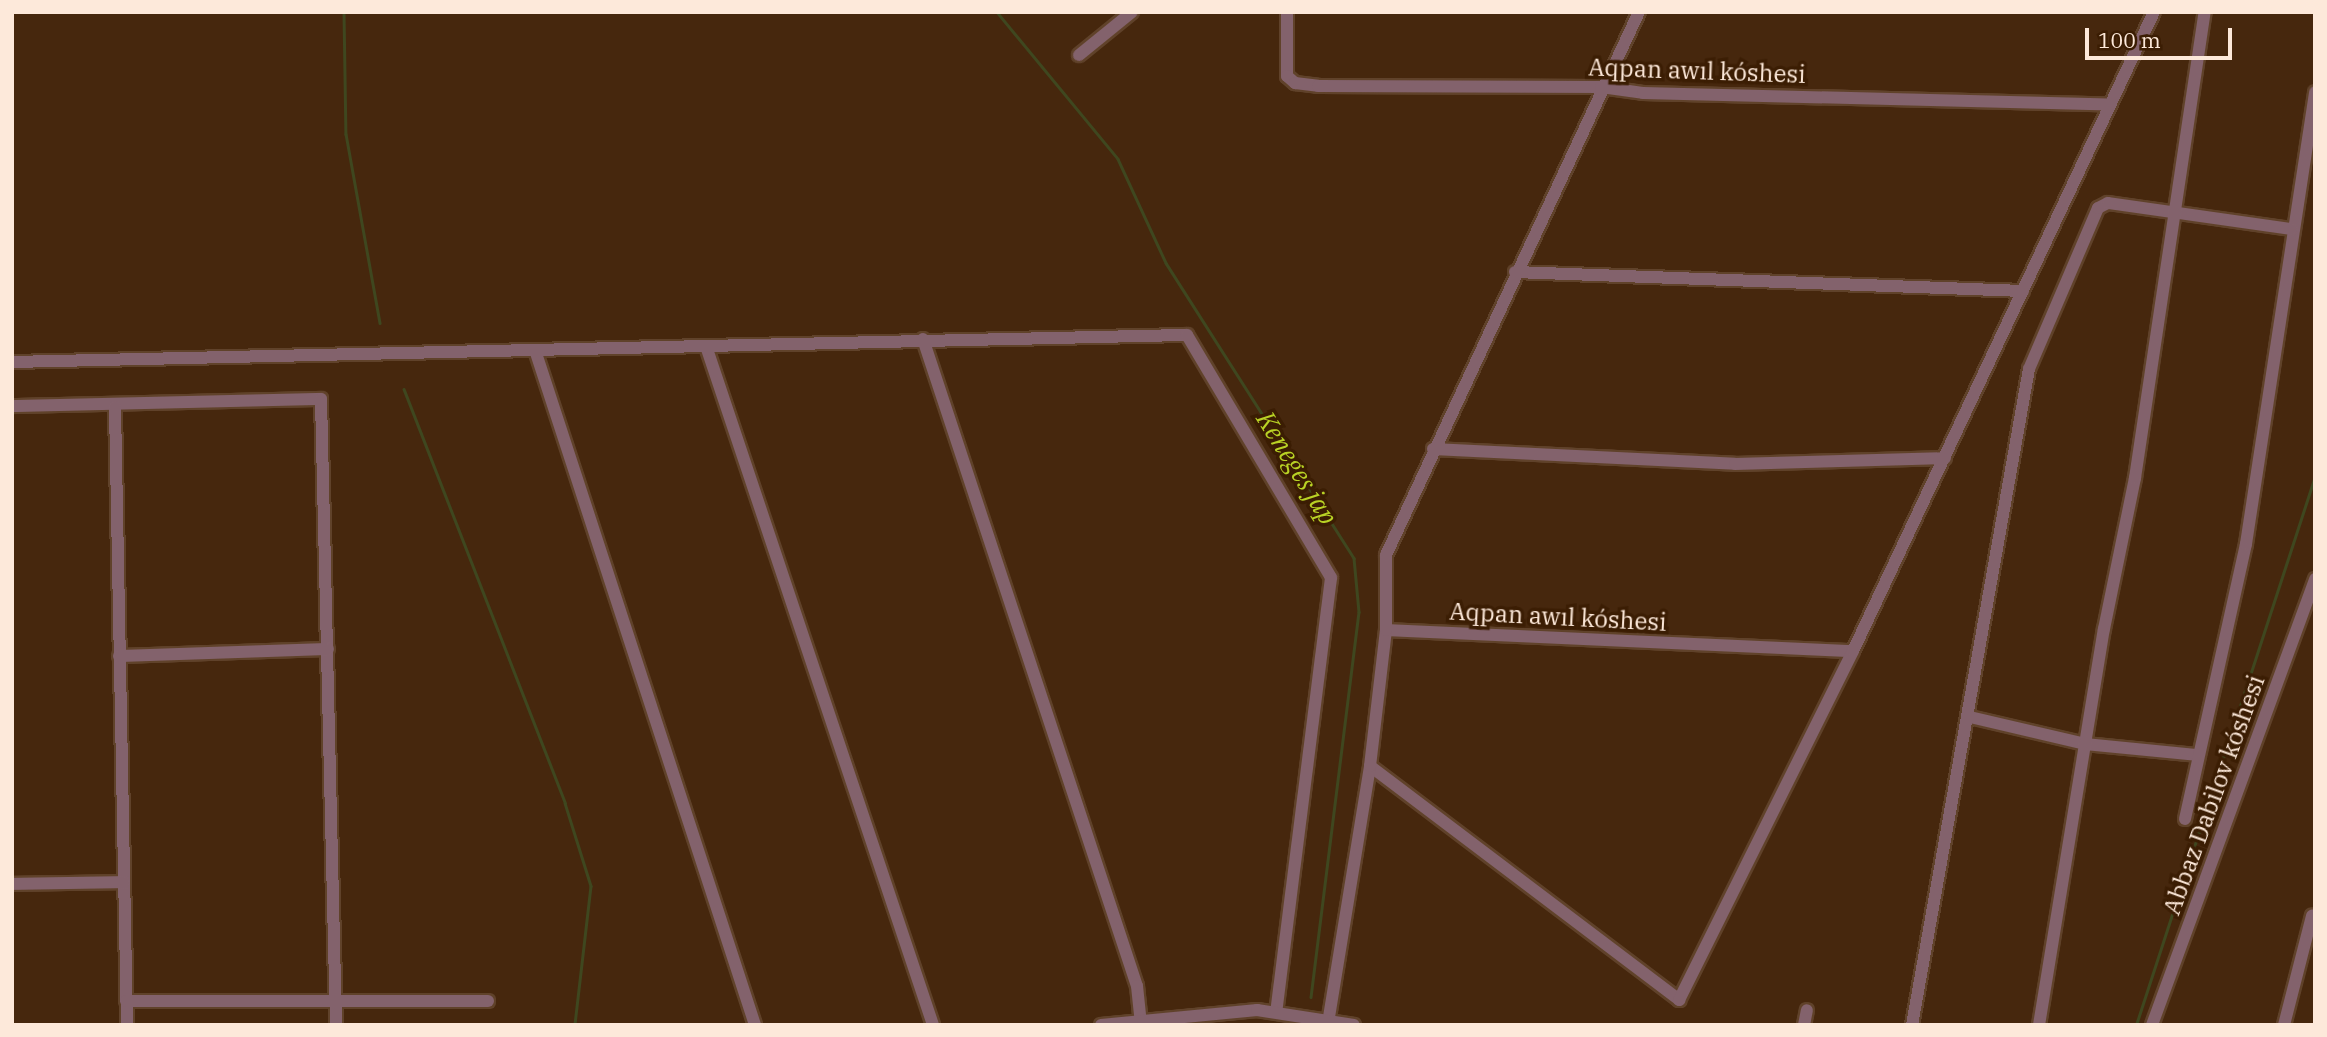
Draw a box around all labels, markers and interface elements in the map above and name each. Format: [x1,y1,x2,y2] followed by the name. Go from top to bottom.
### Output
[2089,14,2236,58] scale bar
[2098,26,2161,54] text: 100 m
[1588,53,1806,89] street label: Aqpan awıl kóshesi
[1250,405,1344,531] water label: Keneges jap
[1449,597,1667,637] street label: Aqpan awıl kóshesi
[2157,671,2271,919] street label: Abbaz Dabilov kóshesi

